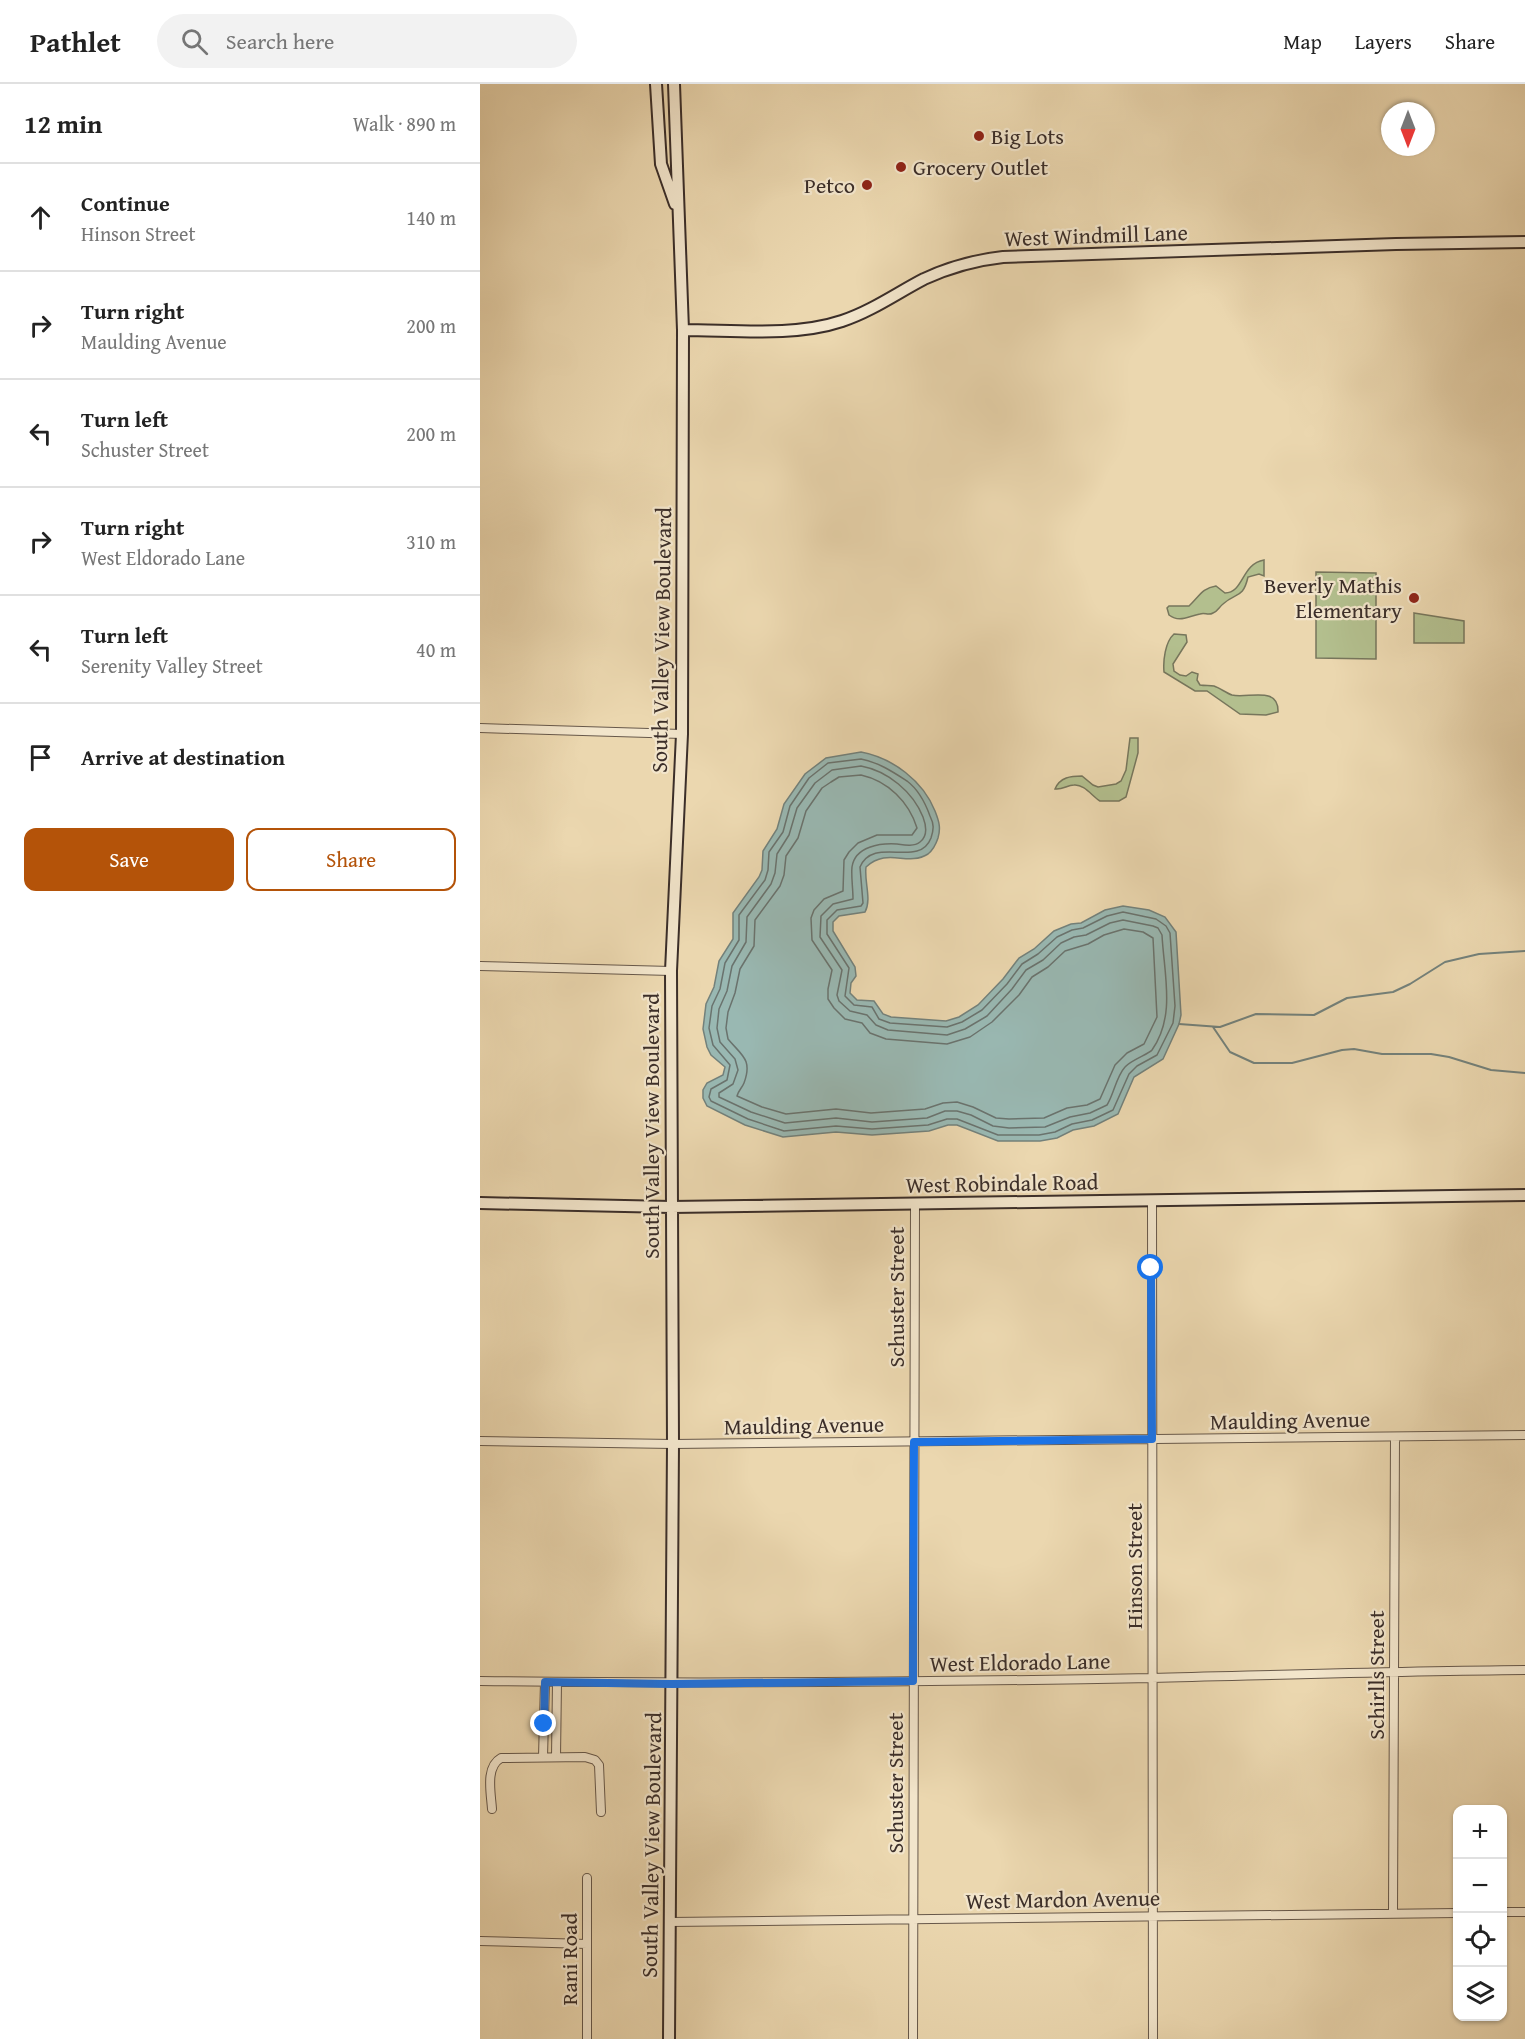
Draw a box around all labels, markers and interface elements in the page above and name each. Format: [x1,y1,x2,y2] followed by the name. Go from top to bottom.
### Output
[157,14,577,68] search box
[30,21,121,62] text: Pathlet
[178,25,211,58] icon: search
[226,25,334,57] text: Search here
[1283,26,1322,57] text: Map
[1355,26,1412,57] text: Layers
[1445,26,1495,57] text: Share
[1381,102,1435,156] north arrow
[24,104,102,143] text: 12 min
[353,109,456,138] text: Walk · 890 m
[991,120,1064,152] place label: Big Lots
[972,129,986,143] marker: Big Lots
[913,151,1048,183] place label: Grocery Outlet
[894,160,908,174] marker: Grocery Outlet
[804,169,855,201] place label: Petco
[860,178,874,192] marker: Petco
[81,187,170,219] text: Continue
[24,201,57,234] icon: ahead
[406,203,456,232] text: 140 m
[1004,216,1188,254] street label: West Windmill Lane
[81,219,196,248] text: Hinson Street
[81,295,184,327] text: Turn right
[24,309,57,342] icon: right
[406,311,456,340] text: 200 m
[81,327,227,356] text: Maulding Avenue
[81,403,168,435] text: Turn left
[24,417,57,450] icon: left
[406,419,456,448] text: 200 m
[81,435,209,464] text: Schuster Street
[643,507,679,773] street label: South Valley View Boulevard
[81,511,184,543] text: Turn right
[24,525,57,558] icon: right
[406,527,456,556] text: 310 m
[81,543,245,572] text: West Eldorado Lane
[1264,569,1402,626] place label: Beverly Mathis Elementary
[1407,591,1421,605] marker: Beverly Mathis Elementary
[81,619,168,651] text: Turn left
[24,633,57,666] icon: left
[416,635,456,664] text: 40 m
[81,651,263,680] text: Serenity Valley Street
[24,741,57,774] icon: arrive
[81,741,285,773] text: Arrive at destination
[24,828,234,891] button: Save
[246,828,456,891] button: Share
[635,993,667,1259] street label: South Valley View Boulevard
[905,1165,1099,1201] street label: West Robindale Road
[880,1226,912,1367] street label: Schuster Street
[1137,1254,1163,1280] route start
[1210,1403,1370,1437] street label: Maulding Avenue
[724,1408,884,1442] street label: Maulding Avenue
[1118,1503,1150,1629] street label: Hinson Street
[1360,1610,1392,1740] street label: Schirlls Street
[929,1644,1111,1680] street label: West Eldorado Lane
[530,1710,556,1736] route end
[633,1712,669,1978] street label: South Valley View Boulevard
[879,1712,911,1853] street label: Schuster Street
[1453,1805,1507,2021] map controls
[1453,1805,1507,1859] button: +
[1453,1859,1507,1913] button: −
[965,1881,1161,1917] street label: West Mardon Avenue
[553,1913,585,2005] street label: Rani Road
[1453,1913,1507,1967] button: locate
[1453,1967,1507,2021] button: layers

